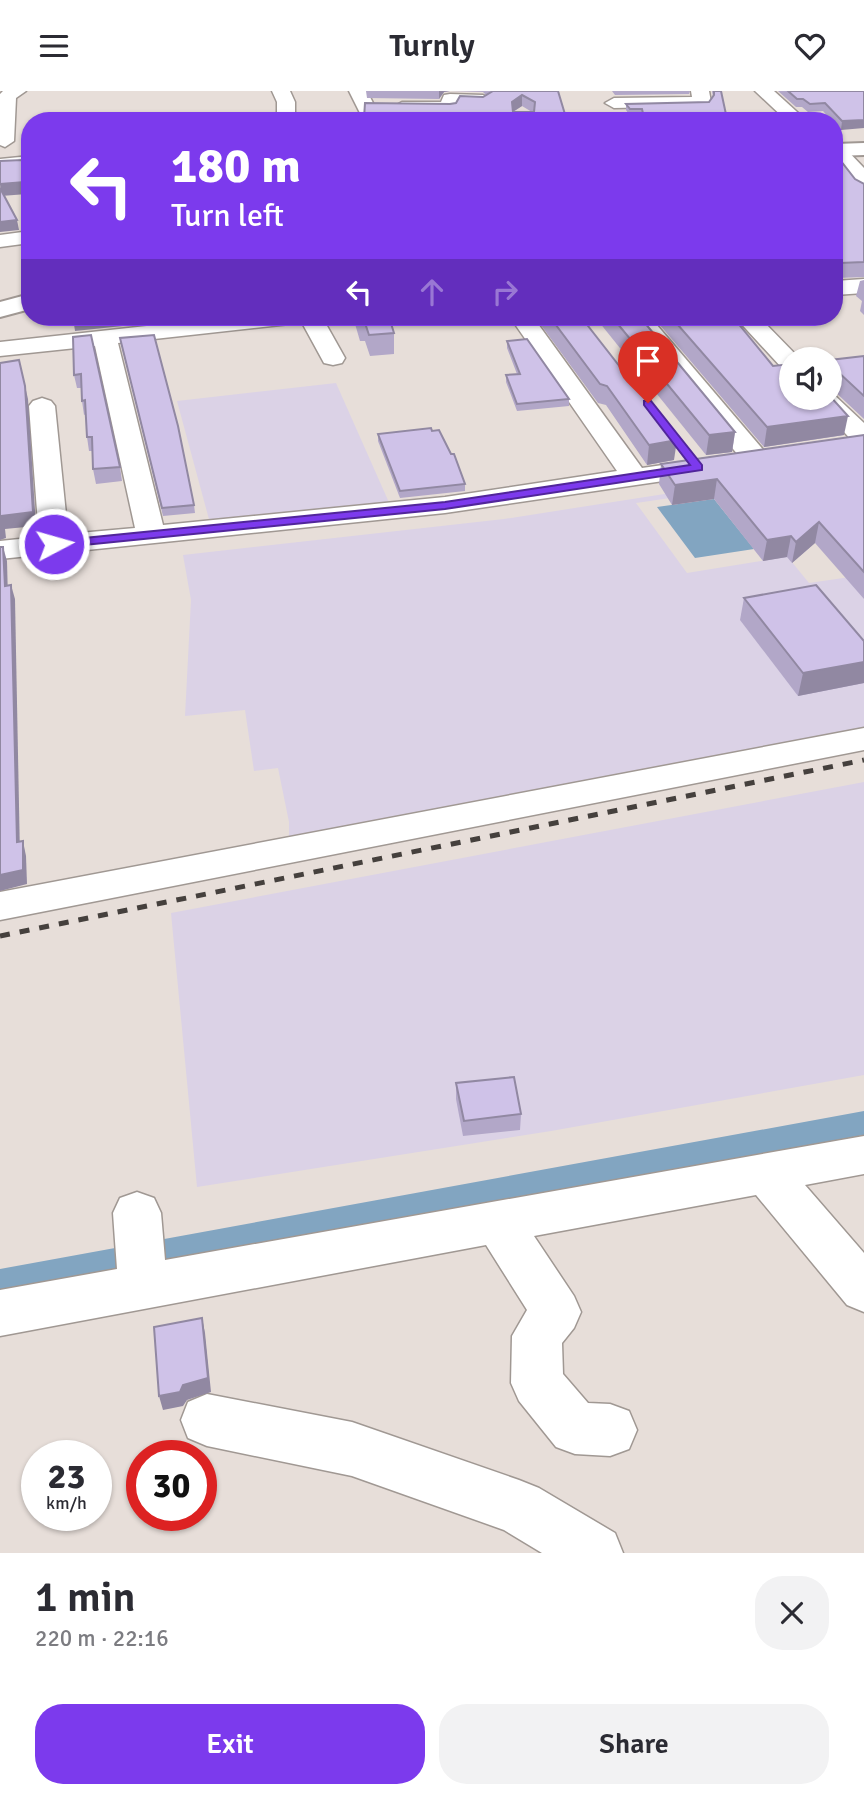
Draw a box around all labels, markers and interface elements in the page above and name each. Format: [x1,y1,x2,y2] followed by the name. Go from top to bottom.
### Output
[389,26,475,65] text: Turnly
[35,27,73,65] icon: menu
[791,27,829,65] icon: heart
[171,136,301,196] text: 180 m
[56,140,147,231] icon: left
[171,196,284,235] text: Turn left
[340,273,378,311] icon: left
[413,273,451,311] icon: ahead
[486,273,524,311] icon: right
[618,331,678,403] pin
[629,342,667,380] icon: arrive
[779,347,842,410] map controls
[779,347,842,410] button: sound
[17,507,91,581] position arrow
[126,1440,217,1531] speed limit sign: 30
[48,1455,85,1498] text: 23
[46,1492,87,1514] text: km/h
[35,1572,136,1623] text: 1 min
[755,1576,829,1650] button: close
[35,1624,169,1653] text: 220 m · 22:16
[35,1704,425,1784] button: Exit
[439,1704,829,1784] button: Share

